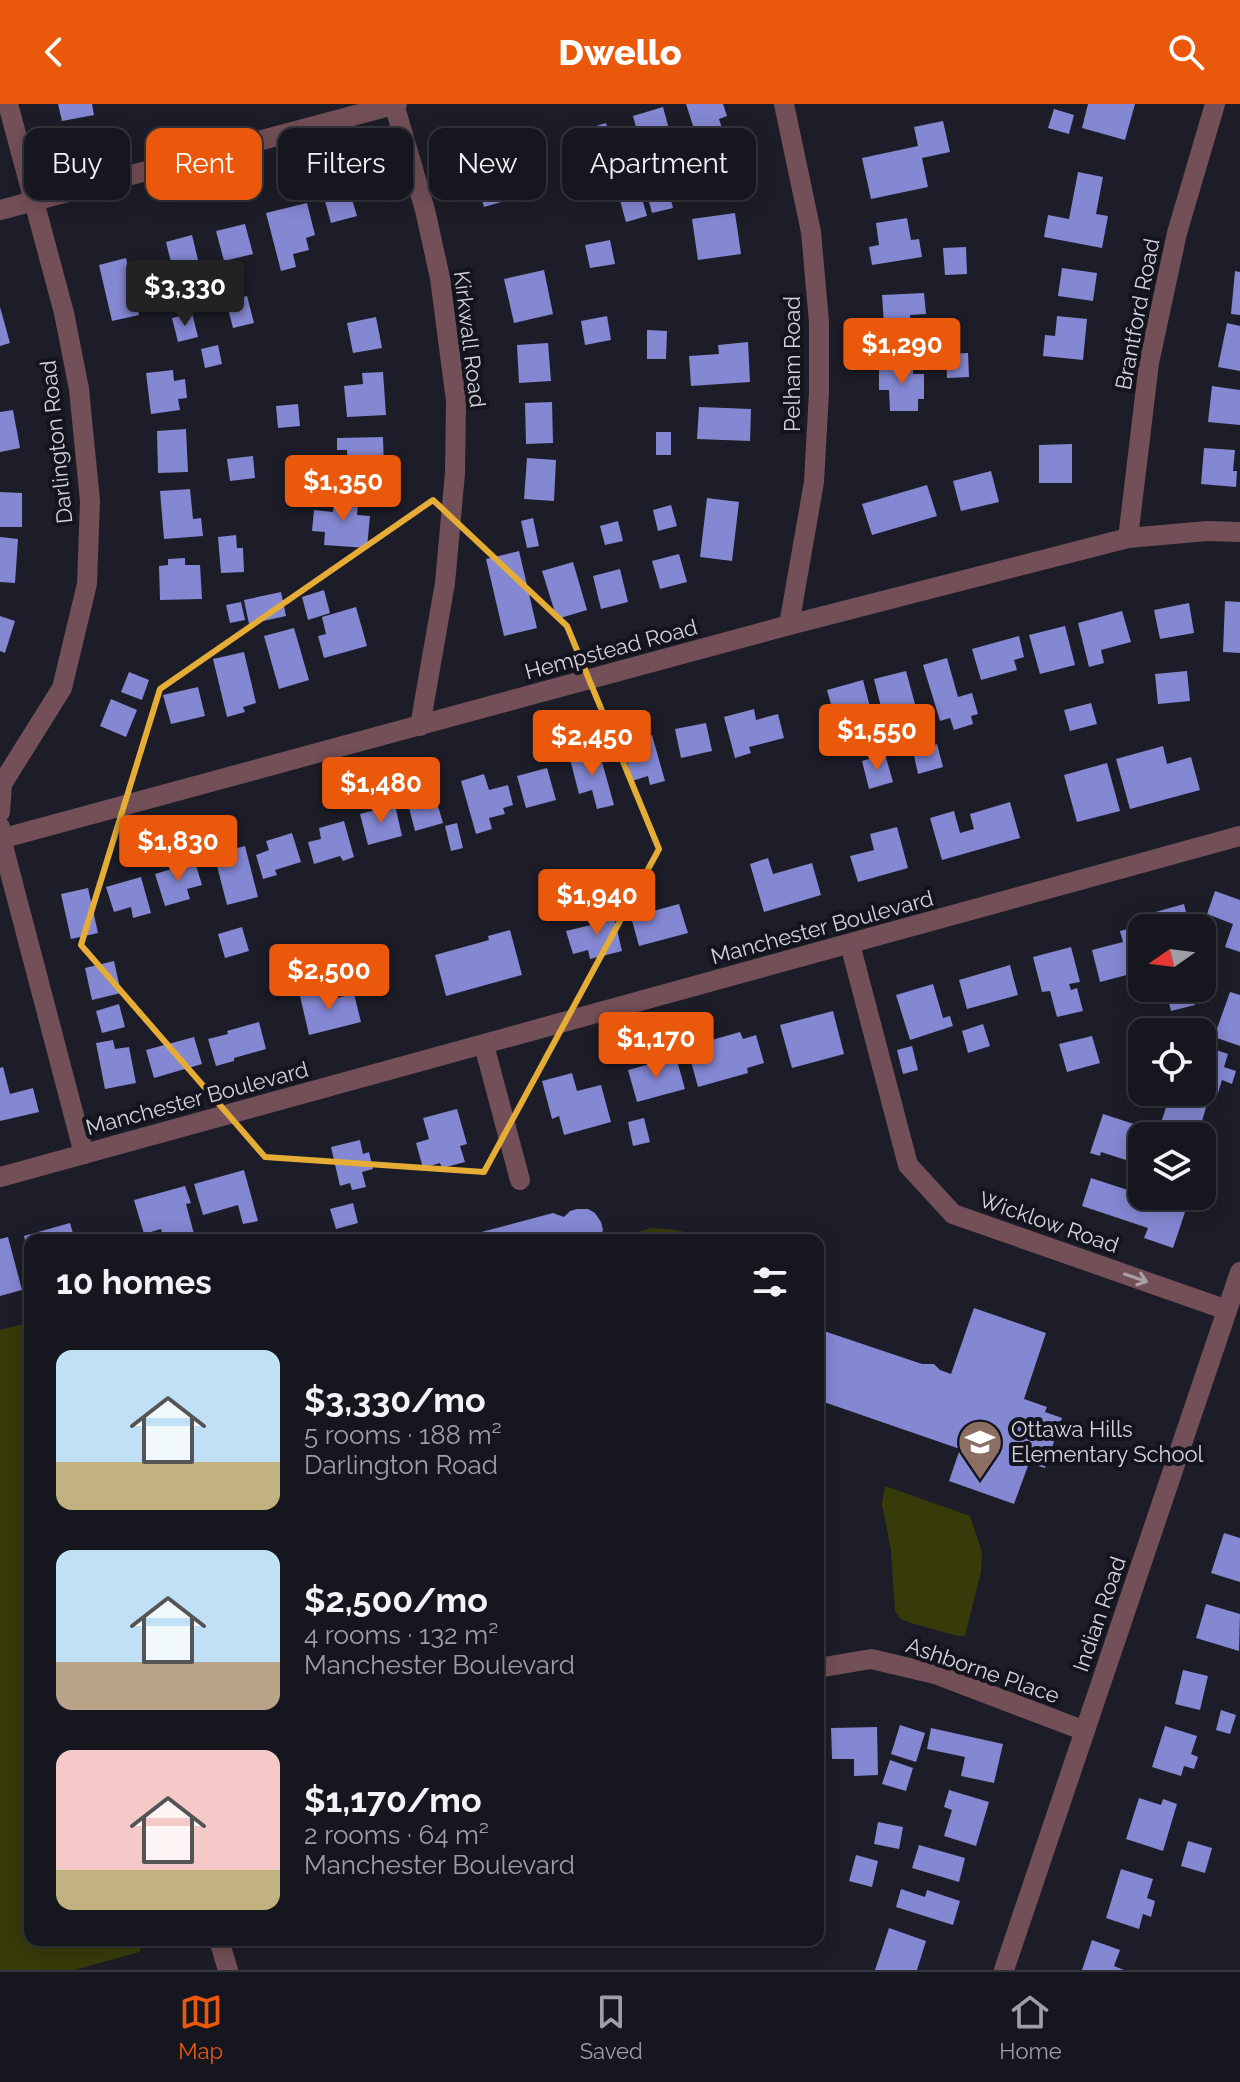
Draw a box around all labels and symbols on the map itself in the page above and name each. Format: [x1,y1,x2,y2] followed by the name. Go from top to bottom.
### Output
[1110,236,1164,392] street label: Brantford Road
[120,260,250,328] pin: $3,330
[449,269,491,409] street label: Kirkwall Road
[779,296,805,432] street label: Pelham Road
[837,318,967,386] pin: $1,290
[34,359,78,525] street label: Darlington Road
[278,455,408,523] pin: $1,350
[522,613,700,685] street label: Hempstead Road
[812,704,942,772] pin: $1,550
[527,710,657,778] pin: $2,450
[316,757,446,825] pin: $1,480
[113,815,243,883] pin: $1,830
[532,869,662,937] pin: $1,940
[708,885,936,969] street label: Manchester Boulevard
[1128,914,1216,1002] north arrow
[264,944,394,1012] pin: $2,500
[591,1012,721,1080] pin: $1,170
[83,1056,311,1140] street label: Manchester Boulevard
[976,1186,1122,1258] street label: Wicklow Road
[1123,1271,1148,1286] one-way arrow
[1011,1416,1204,1467] place label: Ottawa Hills Elementary School
[956,1418,1004,1481] school or university icon: Ottawa Hills Elementary School
[1067,1553,1131,1675] street label: Indian Road
[903,1632,1063,1708] street label: Ashborne Place

